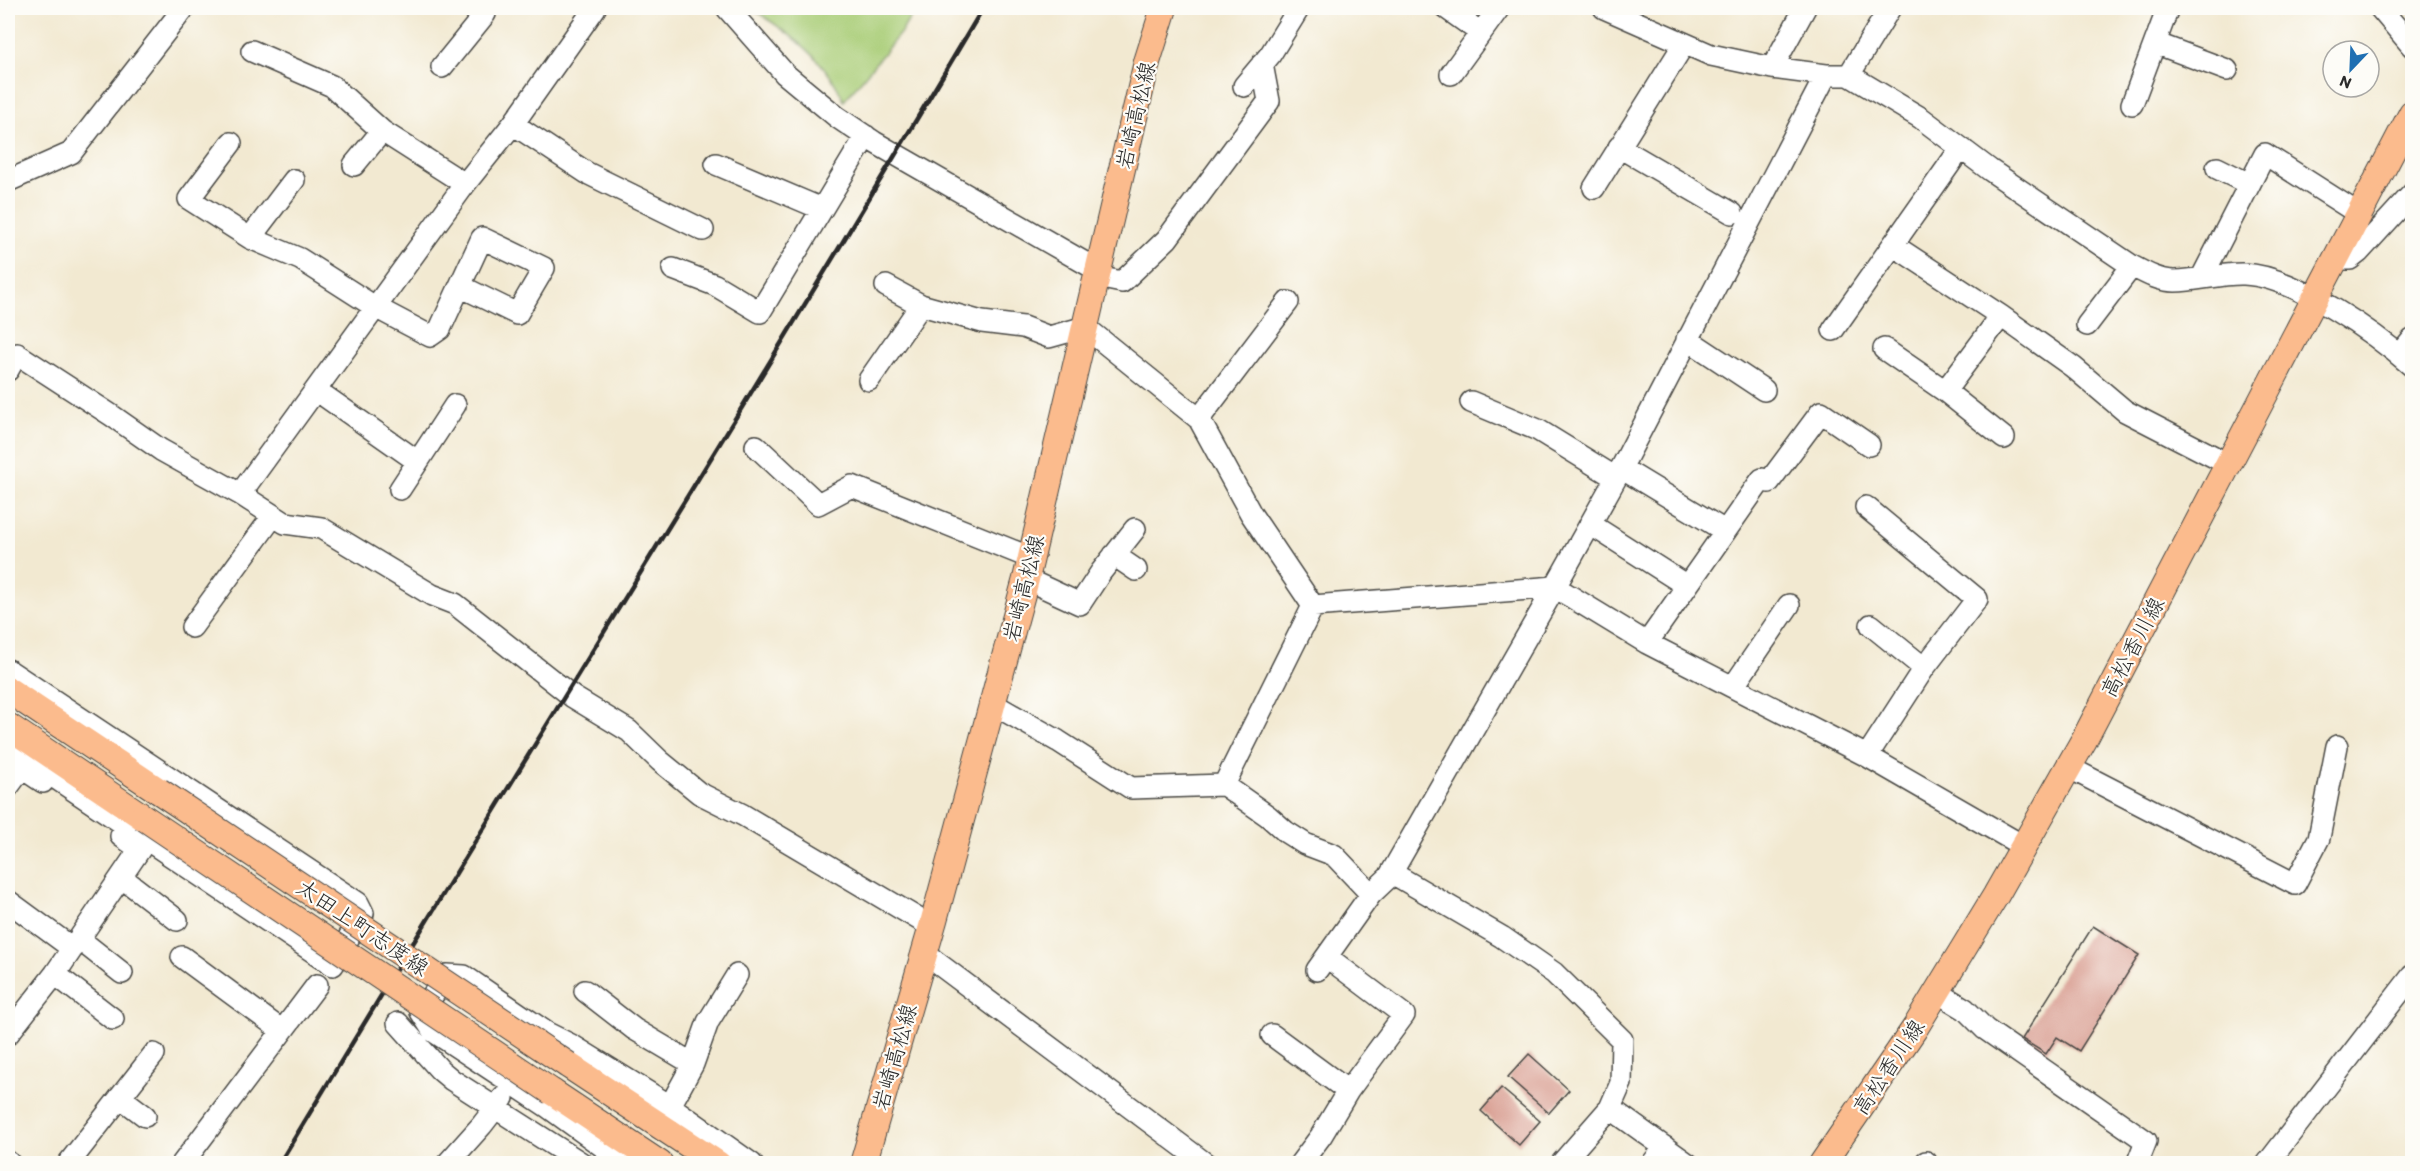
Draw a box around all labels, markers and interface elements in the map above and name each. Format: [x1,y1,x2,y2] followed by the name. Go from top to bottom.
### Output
[2321,39,2381,99] north arrow
[1110,58,1161,172] street label: 岩崎高松線
[2337,71,2354,93] text: N
[997,531,1050,645] street label: 岩崎高松線
[2095,592,2170,702] street label: 高松香川線
[291,873,434,982] street label: 太田上町志度線
[866,1001,923,1114] street label: 岩崎高松線
[1846,1014,1930,1120] street label: 高松香川線

